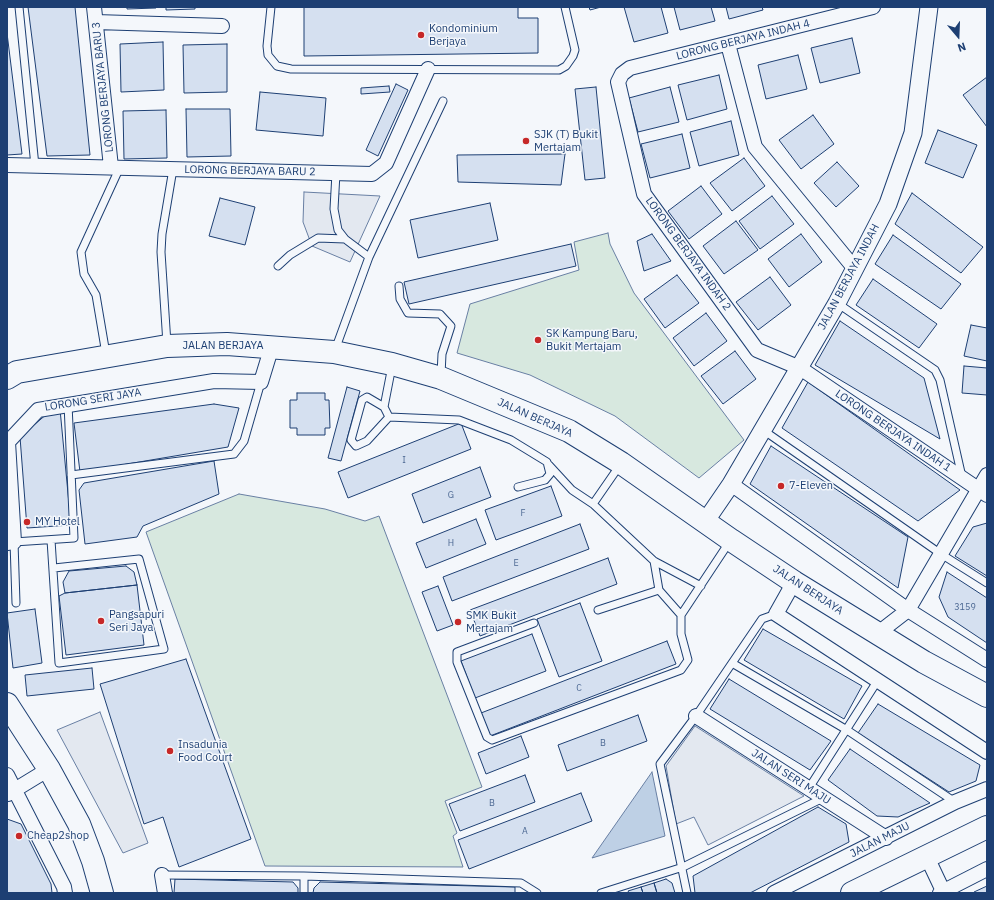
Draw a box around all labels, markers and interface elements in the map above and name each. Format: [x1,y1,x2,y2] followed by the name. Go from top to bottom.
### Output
[938,16,978,56] north arrow
[675,17,811,63] street label: LORONG BERJAYA INDAH 4
[90,21,116,153] street label: LORONG BERJAYA BARU 3
[429,22,498,48] place label: Kondominium Berjaya
[416,30,426,40] marker: Kondominium Berjaya
[956,39,968,55] text: N
[534,128,598,154] place label: SJK (T) Bukit Mertajam
[521,136,531,146] marker: SJK (T) Bukit Mertajam
[184,163,316,179] street label: LORONG BERJAYA BARU 2
[642,195,734,313] street label: LORONG BERJAYA INDAH 2
[815,222,883,332] street label: JALAN BERJAYA INDAH
[546,327,638,353] place label: SK Kampung Baru, Bukit Mertajam
[533,335,543,345] marker: SK Kampung Baru, Bukit Mertajam
[182,339,264,353] street label: JALAN BERJAYA
[44,386,142,414] street label: LORONG SERI JAYA
[832,387,954,475] street label: LORONG BERJAYA INDAH 1
[495,395,575,441] street label: JALAN BERJAYA
[402,455,406,465] house number: I
[789,479,833,493] place label: 7-Eleven
[776,481,786,491] marker: 7-Eleven
[448,490,454,500] house number: G
[520,508,526,518] house number: F
[35,515,80,529] place label: MY Hotel
[22,517,32,527] marker: MY Hotel
[448,538,454,548] house number: H
[513,558,519,568] house number: E
[770,562,846,618] street label: JALAN BERJAYA
[954,602,976,612] house number: 3159
[109,608,164,634] place label: Pangsapuri Seri Jaya
[466,609,517,635] place label: SMK Bukit Mertajam
[96,616,106,626] marker: Pangsapuri Seri Jaya
[453,617,463,627] marker: SMK Bukit Mertajam
[576,683,582,693] house number: C
[178,738,232,764] place label: Insadunia Food Court
[600,738,606,748] house number: B
[165,746,175,756] marker: Insadunia Food Court
[749,746,833,808] street label: JALAN SERI MAJU
[489,798,495,808] house number: B
[848,819,912,861] street label: JALAN MAJU
[522,826,528,836] house number: A
[27,829,89,843] place label: Cheap2shop
[14,831,24,841] marker: Cheap2shop

